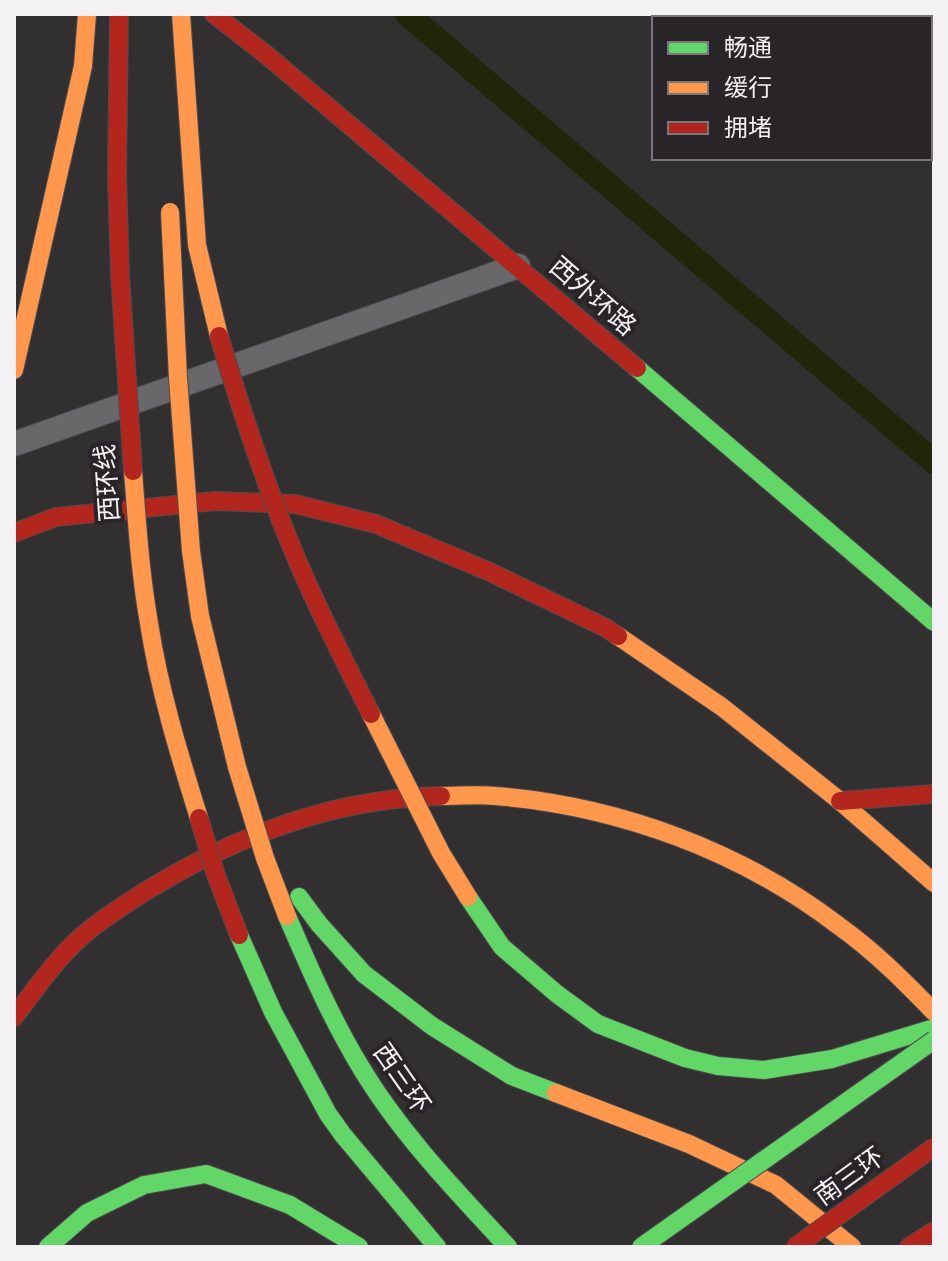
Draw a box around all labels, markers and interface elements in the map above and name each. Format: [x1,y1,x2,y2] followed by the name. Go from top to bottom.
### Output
[652,16,932,160] legend
[724,34,772,61] text: 畅通
[724,74,772,101] text: 缓行
[724,114,772,141] text: 拥堵
[544,251,642,341] street label: 西外环路
[89,443,125,523] street label: 西环线
[367,1037,437,1119] street label: 西三环
[809,1141,889,1211] street label: 南三环

